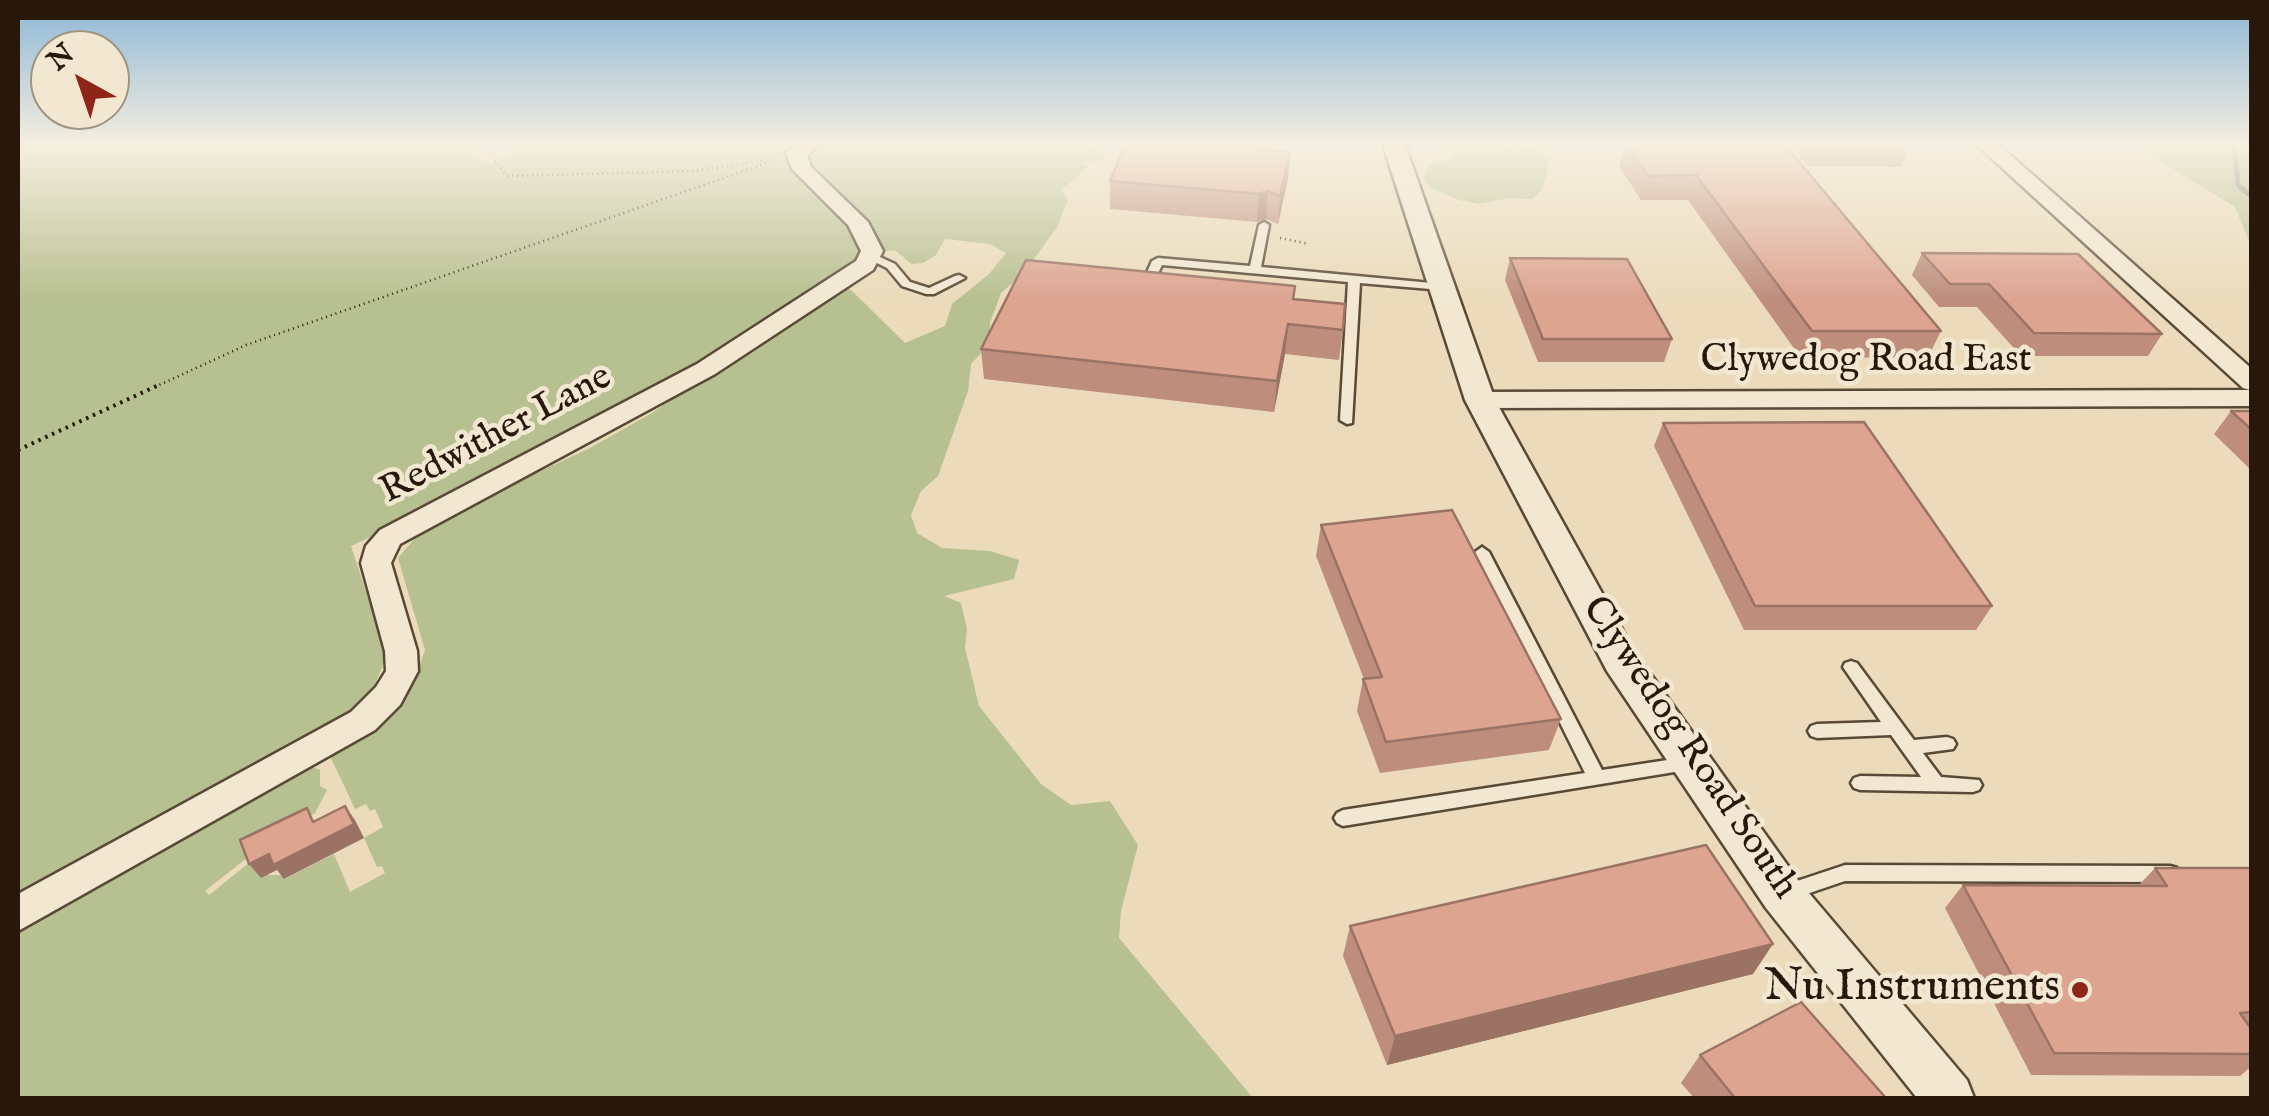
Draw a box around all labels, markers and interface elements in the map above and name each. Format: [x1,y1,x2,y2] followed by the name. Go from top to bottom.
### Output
[30,30,130,130] north arrow
[41,37,82,79] text: N
[1700,339,2032,385] street label: Clywedog Road East
[374,356,620,516] street label: Redwither Lane
[1570,589,1806,909] street label: Clywedog Road South
[1764,963,2060,1017] place label: Nu Instruments
[2069,979,2091,1001] marker: Nu Instruments

